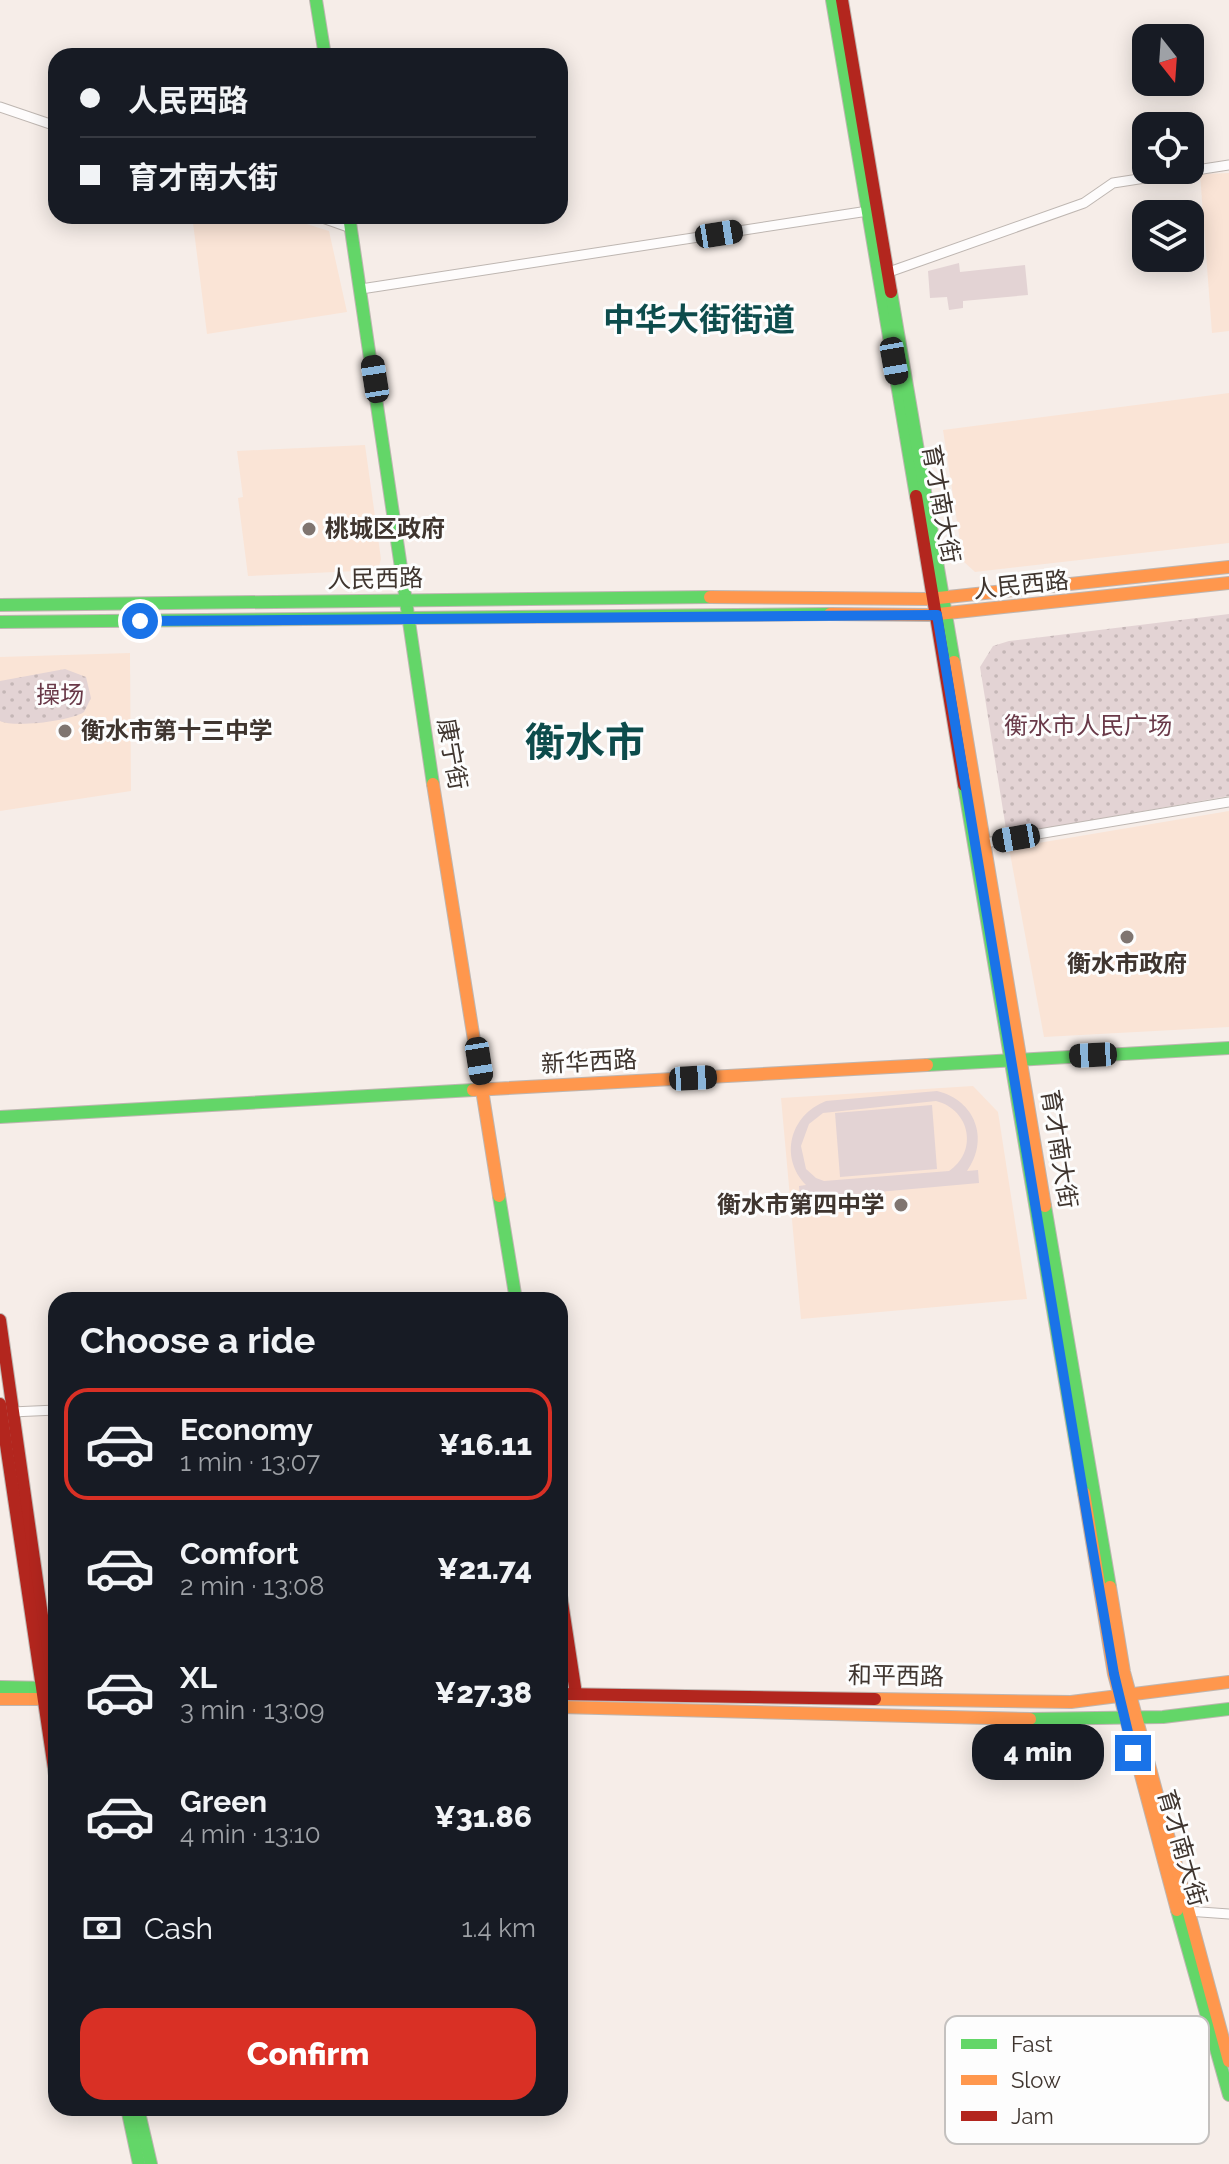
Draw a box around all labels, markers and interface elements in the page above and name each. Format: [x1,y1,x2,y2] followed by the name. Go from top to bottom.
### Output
[1132,24,1204,96] north arrow
[1132,24,1204,272] map controls
[128,83,248,118] text: 人民西路
[1132,112,1204,184] button: locate
[128,160,278,195] text: 育才南大街
[1132,200,1204,272] button: layers
[693,218,745,250] car
[603,301,795,338] district label: 中华大街街道
[878,335,910,387] car
[359,353,391,405] car
[917,442,966,566] street label: 育才南大街
[325,514,445,543] place label: 桃城区政府
[300,520,318,538] marker: 桃城区政府
[327,563,423,594] street label: 人民西路
[972,565,1070,604] street label: 人民西路
[122,603,158,639] route start
[36,680,84,709] park label: 操场
[1004,711,1172,740] park label: 衡水市人民广场
[81,716,273,745] place label: 衡水市第十三中学
[432,716,473,792] street label: 康宁街
[525,718,645,765] district label: 衡水市
[56,722,74,740] marker: 衡水市第十三中学
[990,822,1042,854] car
[1118,928,1136,946] marker: 衡水市政府
[1067,949,1187,978] place label: 衡水市政府
[463,1035,495,1087] car
[1068,1042,1118,1068] car
[540,1045,638,1078] street label: 新华西路
[668,1065,718,1091] car
[1036,1087,1083,1210] street label: 育才南大街
[717,1190,885,1219] place label: 衡水市第四中学
[892,1196,910,1214] marker: 衡水市第四中学
[80,1319,315,1361] text: Choose a ride
[84,1408,156,1480] icon: car
[180,1412,313,1447] text: Economy
[438,1427,532,1462] text: ¥16.11
[180,1447,320,1477] text: 1 min · 13:07
[84,1532,156,1604] icon: car
[180,1536,299,1571] text: Comfort
[437,1551,532,1586] text: ¥21.74
[180,1571,324,1601] text: 2 min · 13:08
[84,1656,156,1728] icon: car
[180,1660,217,1695] text: XL
[848,1660,944,1691] street label: 和平西路
[435,1675,532,1710] text: ¥27.38
[180,1695,324,1725] text: 3 min · 13:09
[973,1725,1105,1781] callout: 4 min
[1115,1735,1151,1771] route end
[1004,1737,1072,1767] text: 4 min
[84,1780,156,1852] icon: car
[180,1784,267,1819] text: Green
[1152,1786,1213,1910] street label: 育才南大街
[434,1799,532,1834] text: ¥31.86
[180,1819,321,1849] text: 4 min · 13:10
[80,1906,124,1950] icon: cash
[144,1911,213,1946] text: Cash
[461,1913,536,1943] text: 1.4 km
[80,2008,536,2100] button: Confirm
[945,2016,1209,2144] legend
[1011,2031,1053,2057] text: Fast
[1011,2067,1061,2093] text: Slow
[1011,2103,1054,2129] text: Jam

